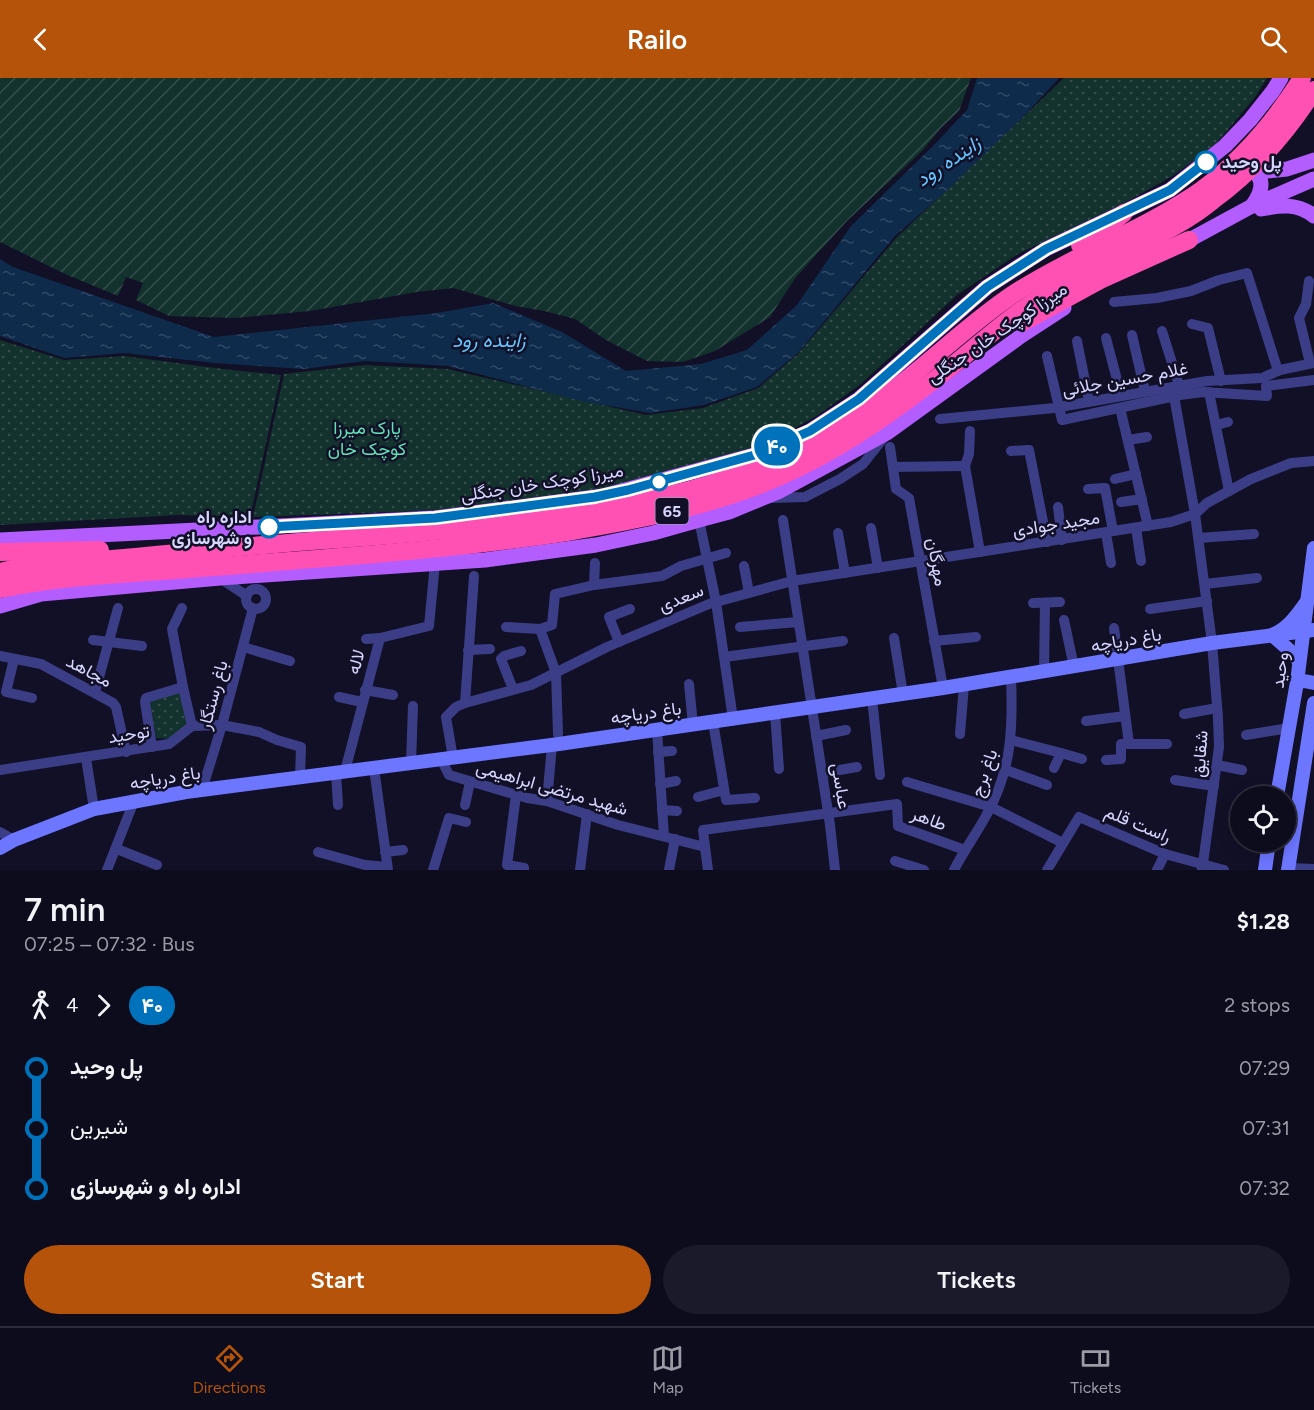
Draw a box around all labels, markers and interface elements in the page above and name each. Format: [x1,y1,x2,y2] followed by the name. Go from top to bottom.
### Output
[24,23,57,56] icon: back
[627,23,687,56] text: Railo
[1257,23,1290,56] icon: search
[911,130,986,192] water label: زاینده رود
[1195,151,1217,173] marker: پل وحید
[1222,151,1282,174] place label: پل وحید
[923,278,1072,389] street label: میرزا کوچک خان جنگلی
[453,328,527,353] water label: زاینده رود
[1060,357,1190,402] street label: غلام حسین جلائی
[328,417,406,461] park label: پارک میرزا کوچک خان
[750,426,804,466] line badge: ۴۰
[766,434,788,459] text: ۴۰
[459,459,625,508] street label: میرزا کوچک خان جنگلی
[650,473,668,491] unlabelled marker
[656,498,688,524] road number: 65
[171,506,252,549] place label: اداره راه و شهرسازی
[1011,506,1101,542] street label: مجید جوادی
[258,516,280,538] marker: اداره راه و شهرسازی
[922,536,952,588] street label: مهرگان
[655,579,707,617] street label: سعدی
[1089,623,1163,658] street label: باغ دریاچه
[342,647,370,677] street label: لاله
[62,650,116,692] street label: مجاهد
[1267,651,1293,689] street label: وحید
[193,658,234,733] street label: باغ رستگار
[609,697,683,730] street label: باغ دریاچه
[107,720,151,748] street label: توحید
[1187,730,1213,778] street label: شقایق
[966,746,1003,800] street label: باغ برج
[474,756,630,820] street label: شهید مرتضی ابراهیمی
[827,761,855,811] street label: عباسی
[128,762,202,795] street label: باغ دریاچه
[1230,786,1296,852] map controls
[1230,786,1296,852] button: locate
[1101,800,1174,849] street label: راست قلم
[907,802,950,836] street label: طاهر
[24,890,105,929] text: 7 min
[1237,908,1290,935] text: $1.28
[24,932,195,956] text: 07:25 – 07:32 · Bus
[24,989,57,1022] icon: walk
[87,989,120,1022] icon: forward
[66,993,78,1017] text: 4
[141,993,163,1018] text: ۴۰
[1224,993,1290,1017] text: 2 stops
[70,1053,143,1080] text: پل وحید
[1239,1056,1290,1080] text: 07:29
[70,1113,128,1140] text: شیرین
[1242,1116,1290,1140] text: 07:31
[70,1173,241,1200] text: اداره راه و شهرسازی
[1239,1176,1290,1200] text: 07:32
[24,1245,651,1314] button: Start
[663,1245,1290,1314] button: Tickets
[193,1342,266,1397] tab: Directions
[651,1342,684,1397] tab: Map
[1070,1342,1121,1397] tab: Tickets

